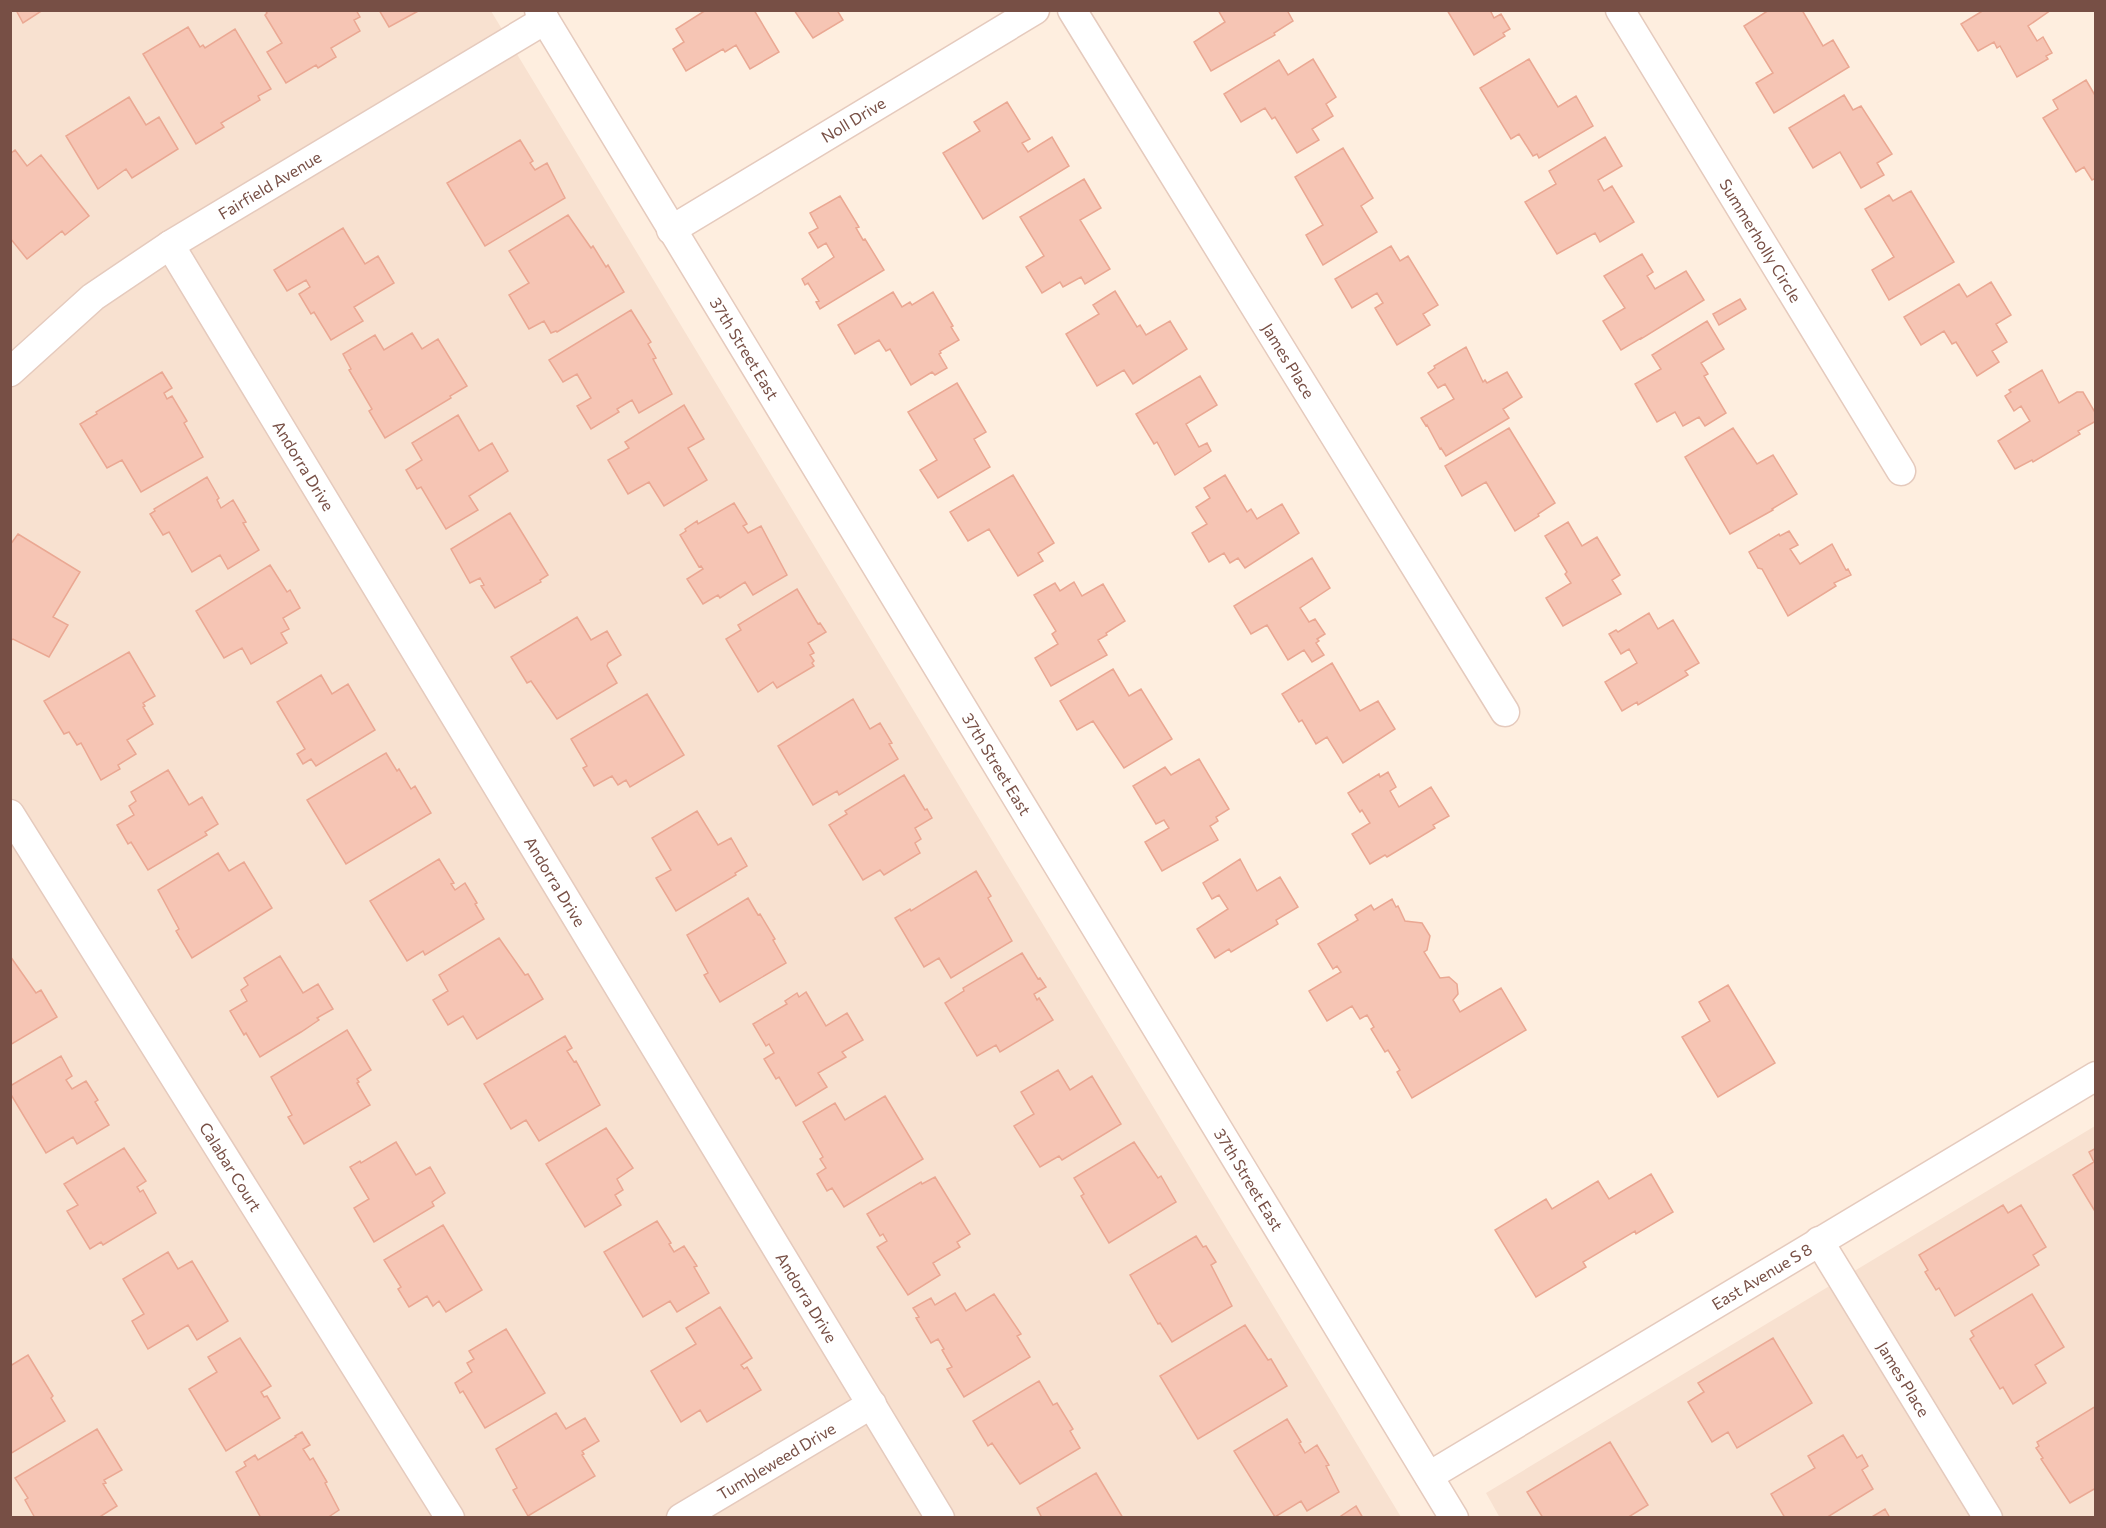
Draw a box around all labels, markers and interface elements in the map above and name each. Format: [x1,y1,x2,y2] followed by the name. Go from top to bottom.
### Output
[817,93,889,146] street label: Noll Drive
[215,147,324,223] street label: Fairfield Avenue
[1716,175,1806,305] street label: Summerholly Circle
[707,294,783,403] street label: 37th Street East
[1258,319,1319,401] street label: James Place
[269,417,338,514] street label: Andorra Drive
[959,709,1035,819] street label: 37th Street East
[521,833,590,930] street label: Andorra Drive
[196,1118,266,1215] street label: Calabar Court
[1211,1125,1288,1234] street label: 37th Street East
[1708,1239,1815,1313] street label: East Avenue S 8
[773,1249,842,1346] street label: Andorra Drive
[1874,1338,1934,1420] street label: James Place
[714,1418,839,1503] street label: Tumbleweed Drive

